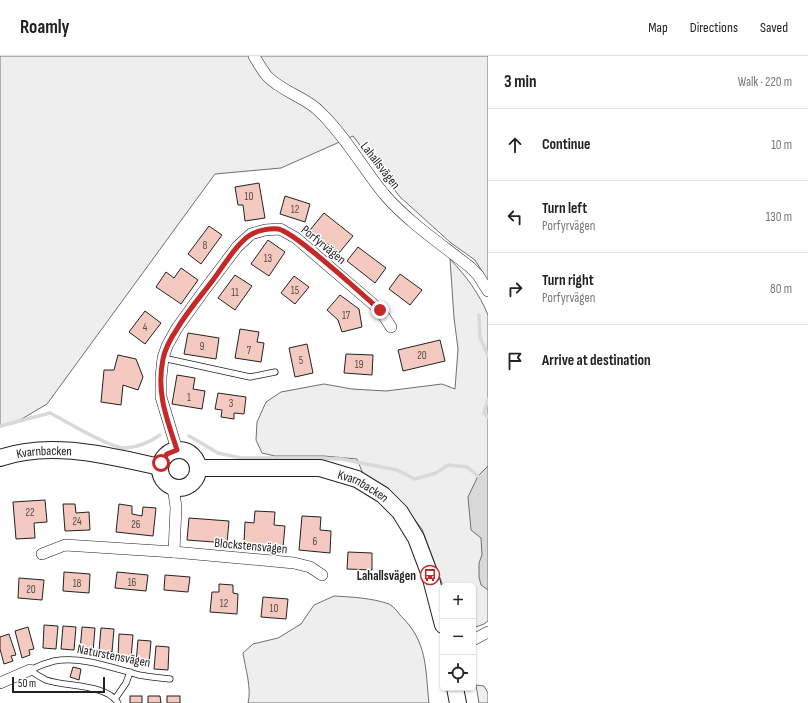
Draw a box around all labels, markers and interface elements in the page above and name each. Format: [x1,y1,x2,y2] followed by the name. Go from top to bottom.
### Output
[20,16,70,39] text: Roamly
[648,19,668,36] text: Map
[690,19,738,36] text: Directions
[760,19,788,36] text: Saved
[504,72,537,92] text: 3 min
[738,74,792,90] text: Walk · 220 m
[504,134,526,156] icon: ahead
[542,135,591,154] text: Continue
[771,137,792,153] text: 10 m
[357,139,404,192] street label: Lahallsvägen
[245,190,253,203] house number: 10
[542,199,587,218] text: Turn left
[291,203,300,216] house number: 12
[504,206,526,228] icon: left
[766,209,792,225] text: 130 m
[542,218,595,234] text: Porfyrvägen
[298,222,349,268] street label: Porfyrvägen
[203,239,208,252] house number: 8
[264,252,273,265] house number: 13
[542,271,594,290] text: Turn right
[504,278,526,300] icon: right
[770,281,792,297] text: 80 m
[291,284,299,297] house number: 15
[231,286,239,299] house number: 11
[542,290,595,306] text: Porfyrvägen
[371,301,389,319] route end
[342,309,351,322] house number: 17
[143,321,148,334] house number: 4
[200,340,205,353] house number: 9
[247,344,252,357] house number: 7
[417,349,427,362] house number: 20
[504,350,526,372] icon: arrive
[542,351,651,370] text: Arrive at destination
[299,354,303,367] house number: 5
[355,358,363,371] house number: 19
[187,391,191,404] house number: 1
[229,397,234,410] house number: 3
[15,443,73,462] street label: Kvarnbacken
[152,454,170,472] route start
[336,467,392,505] street label: Kvarnbacken
[25,506,35,519] house number: 22
[72,515,82,528] house number: 24
[131,518,141,531] house number: 26
[214,535,288,557] street label: Blockstensvägen
[313,535,318,548] house number: 6
[419,564,441,586] bus stop icon: Lahallsvägen
[357,568,416,584] place label: Lahallsvägen
[128,576,137,589] house number: 16
[73,577,82,590] house number: 18
[26,583,36,596] house number: 20
[440,583,476,691] map controls
[440,583,476,619] button: +
[220,597,229,610] house number: 12
[270,602,278,615] house number: 10
[440,619,476,655] button: −
[76,641,152,671] street label: Naturstensvägen
[440,655,476,691] button: locate
[12,675,105,694] scale bar
[18,677,36,690] text: 50 m

